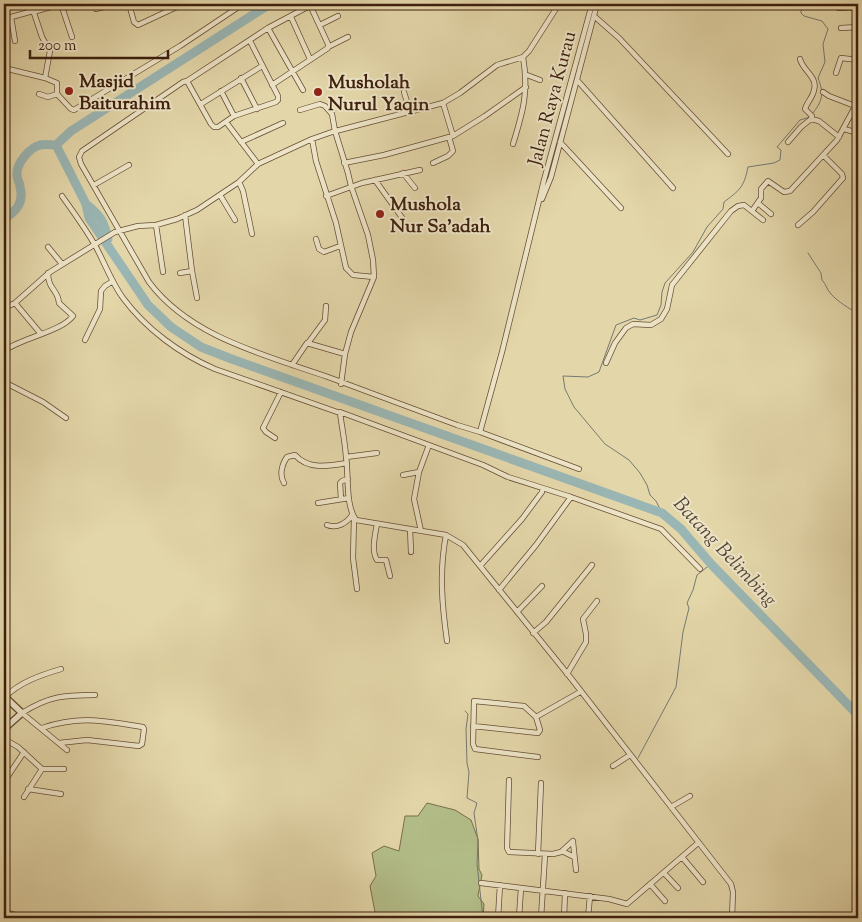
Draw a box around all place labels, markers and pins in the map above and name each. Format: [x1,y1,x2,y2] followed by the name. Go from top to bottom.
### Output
[79,69,171,118] place label: Masjid Baiturahim
[328,70,430,119] place label: Musholah Nurul Yaqin
[63,85,75,97] marker: Masjid Baiturahim
[312,86,324,98] marker: Musholah Nurul Yaqin
[390,192,491,241] place label: Mushola Nur Sa'adah
[374,208,386,220] marker: Mushola Nur Sa'adah

